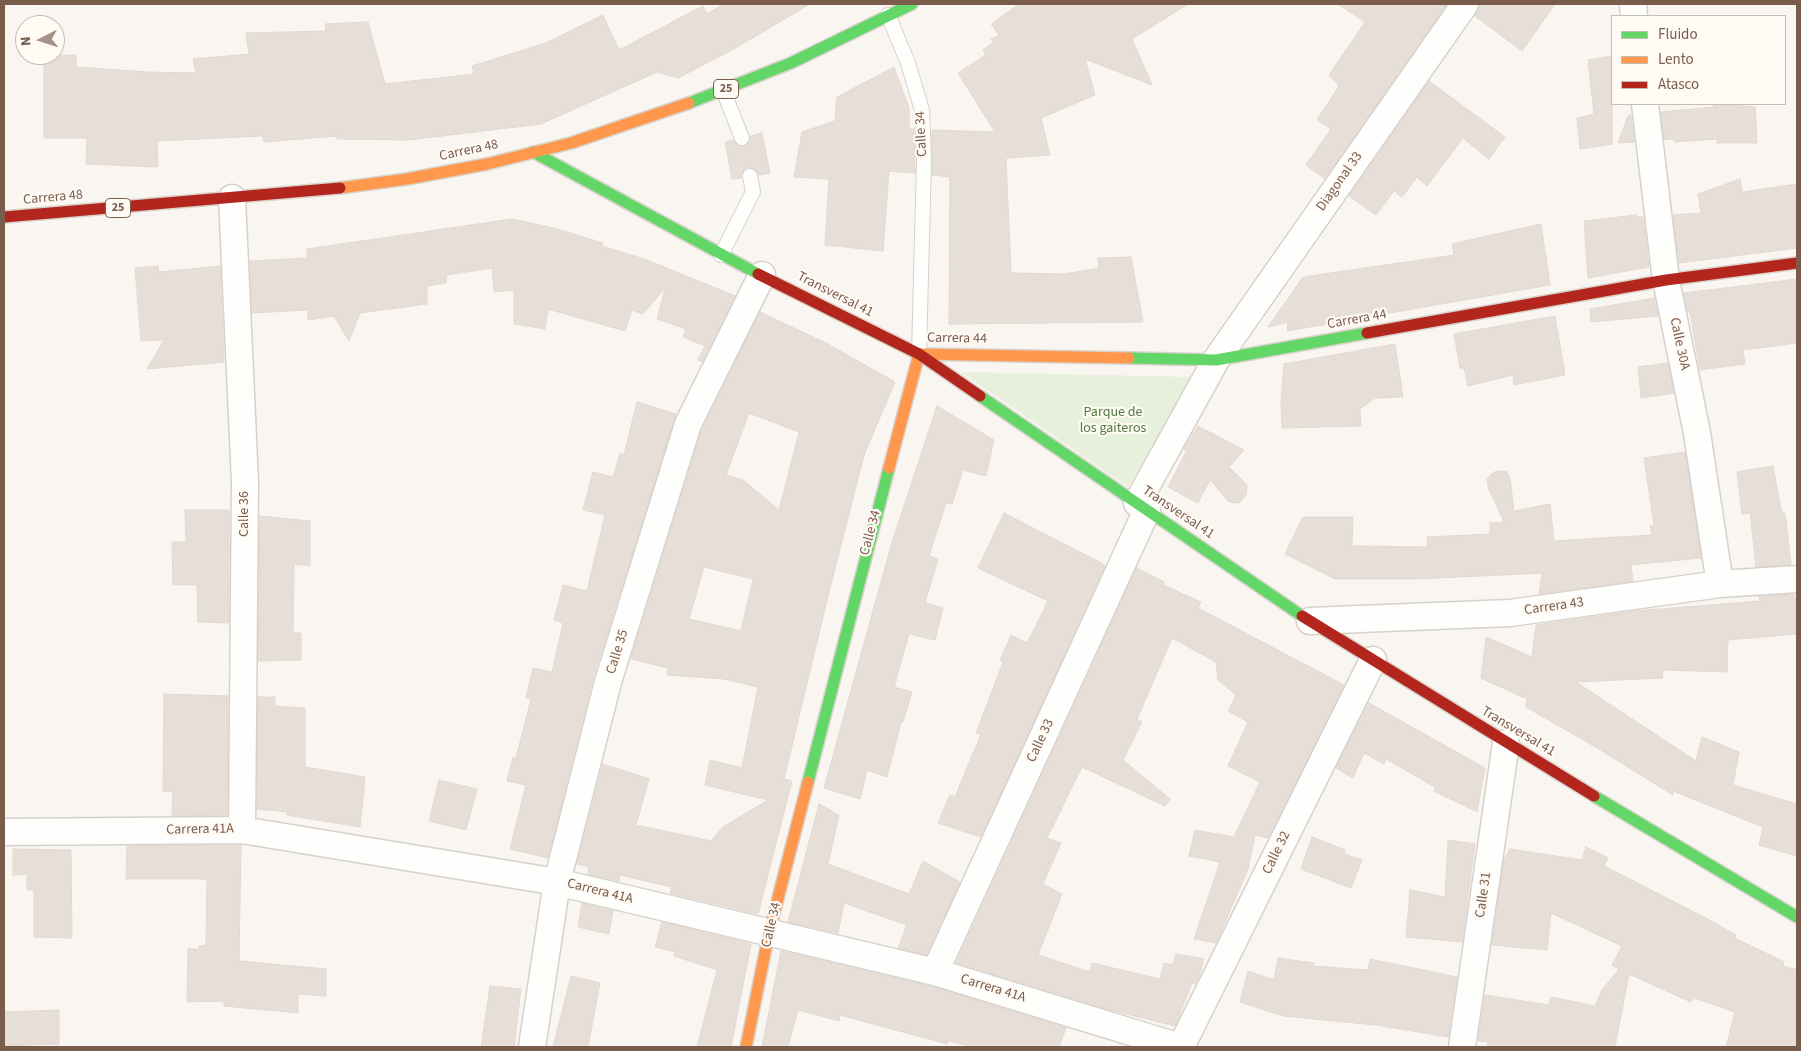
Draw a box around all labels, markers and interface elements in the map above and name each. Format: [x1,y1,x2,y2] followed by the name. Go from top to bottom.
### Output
[15,15,65,65] north arrow
[1611,15,1786,105] legend
[1658,24,1698,45] text: Fluido
[16,36,36,47] text: N
[1658,49,1694,70] text: Lento
[1658,74,1699,95] text: Atasco
[714,80,738,98] road number: 25
[912,111,932,157] street label: Calle 34
[438,137,500,165] street label: Carrera 48
[1313,149,1367,215] street label: Diagonal 33
[22,187,84,209] street label: Carrera 48
[106,198,130,218] road number: 25
[794,269,876,321] street label: Transversal 41
[1326,307,1388,333] street label: Carrera 44
[1665,316,1693,372] street label: Calle 30A
[927,330,987,348] street label: Carrera 44
[1080,405,1146,438] park label: Parque de los gaiteros
[1139,483,1217,543] street label: Transversal 41
[237,491,253,537] street label: Calle 36
[857,509,885,557] street label: Calle 34
[1523,595,1585,619] street label: Carrera 43
[603,628,633,676] street label: Calle 35
[1478,703,1558,761] street label: Transversal 41
[1024,717,1058,765] street label: Calle 33
[166,821,234,839] street label: Carrera 41A
[1259,829,1295,877] street label: Calle 32
[1472,871,1496,919] street label: Calle 31
[565,876,635,908] street label: Carrera 41A
[759,901,785,949] street label: Calle 34
[958,971,1028,1007] street label: Carrera 41A

